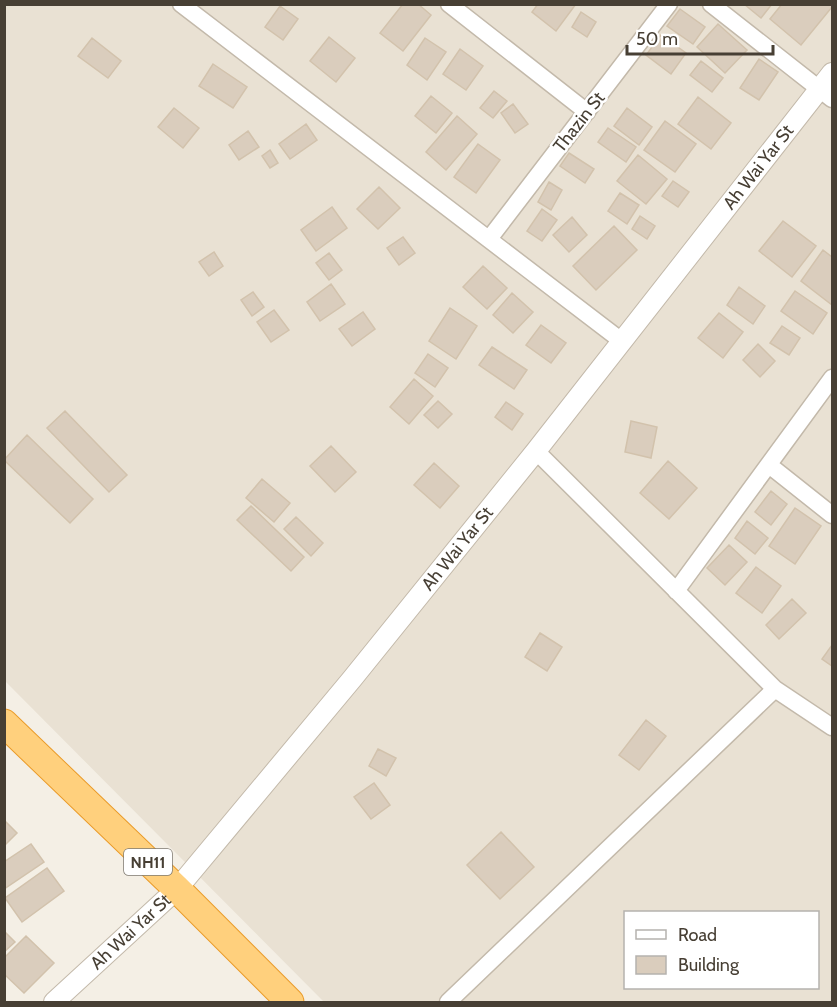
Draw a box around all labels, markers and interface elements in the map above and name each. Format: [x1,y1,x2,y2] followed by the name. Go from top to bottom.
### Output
[627,18,772,56] scale bar
[636,28,678,50] text: 50 m
[549,87,609,157] street label: Thazin St
[718,120,798,214] street label: Ah Wai Yar St
[417,502,498,595] street label: Ah Wai Yar St
[124,849,172,875] road number: NH11
[86,889,175,974] street label: Ah Wai Yar St
[624,911,819,989] legend
[678,924,717,946] text: Road
[678,954,740,976] text: Building

